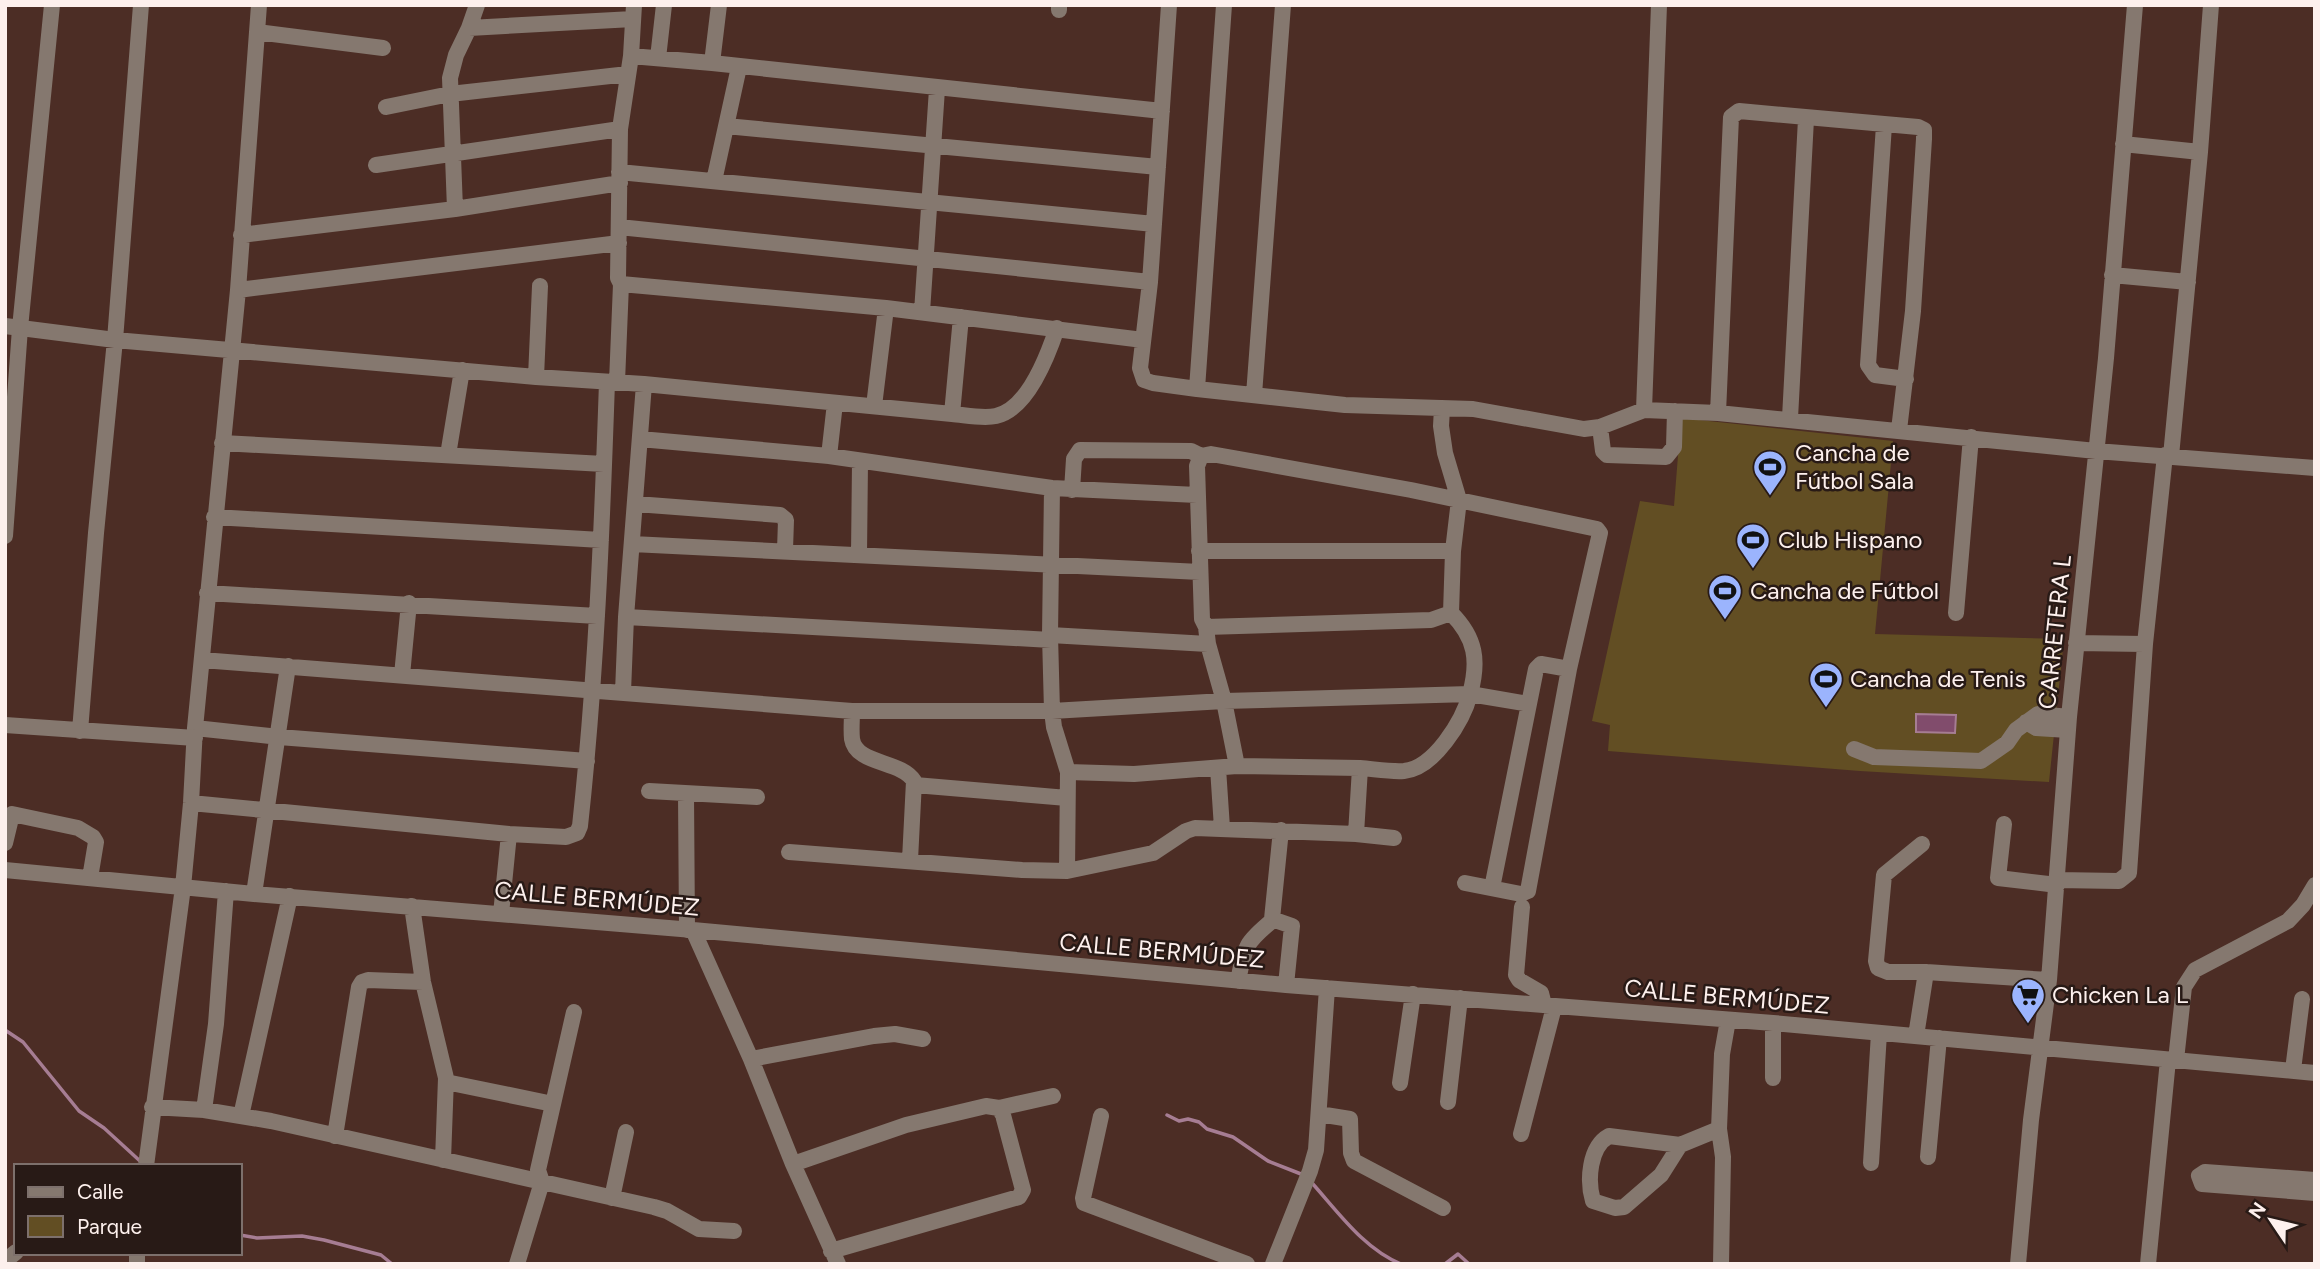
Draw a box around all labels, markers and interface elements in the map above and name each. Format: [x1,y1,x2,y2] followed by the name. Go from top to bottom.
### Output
[1795,438,1914,495] place label: Cancha de Fútbol Sala
[1751,448,1789,497] sports icon: Cancha de Fútbol Sala
[1734,521,1772,570] sports icon: Club Hispano
[1778,525,1922,554] place label: Club Hispano
[2032,553,2077,711] street label: CARRETERA L
[1706,572,1744,621] sports icon: Cancha de Fútbol
[1750,576,1939,605] place label: Cancha de Fútbol
[1807,660,1845,709] sports icon: Cancha de Tenis
[1850,664,2026,693] place label: Cancha de Tenis
[493,875,701,922] street label: CALLE BERMÚDEZ
[1058,927,1266,974] street label: CALLE BERMÚDEZ
[1623,973,1831,1020] street label: CALLE BERMÚDEZ
[2009,976,2047,1025] supermarket icon: Chicken La L
[2052,980,2189,1009] place label: Chicken La L
[14,1164,242,1255] legend
[77,1179,124,1204] text: Calle
[2236,1185,2306,1255] north arrow
[2244,1198,2271,1223] text: N
[77,1214,142,1239] text: Parque

